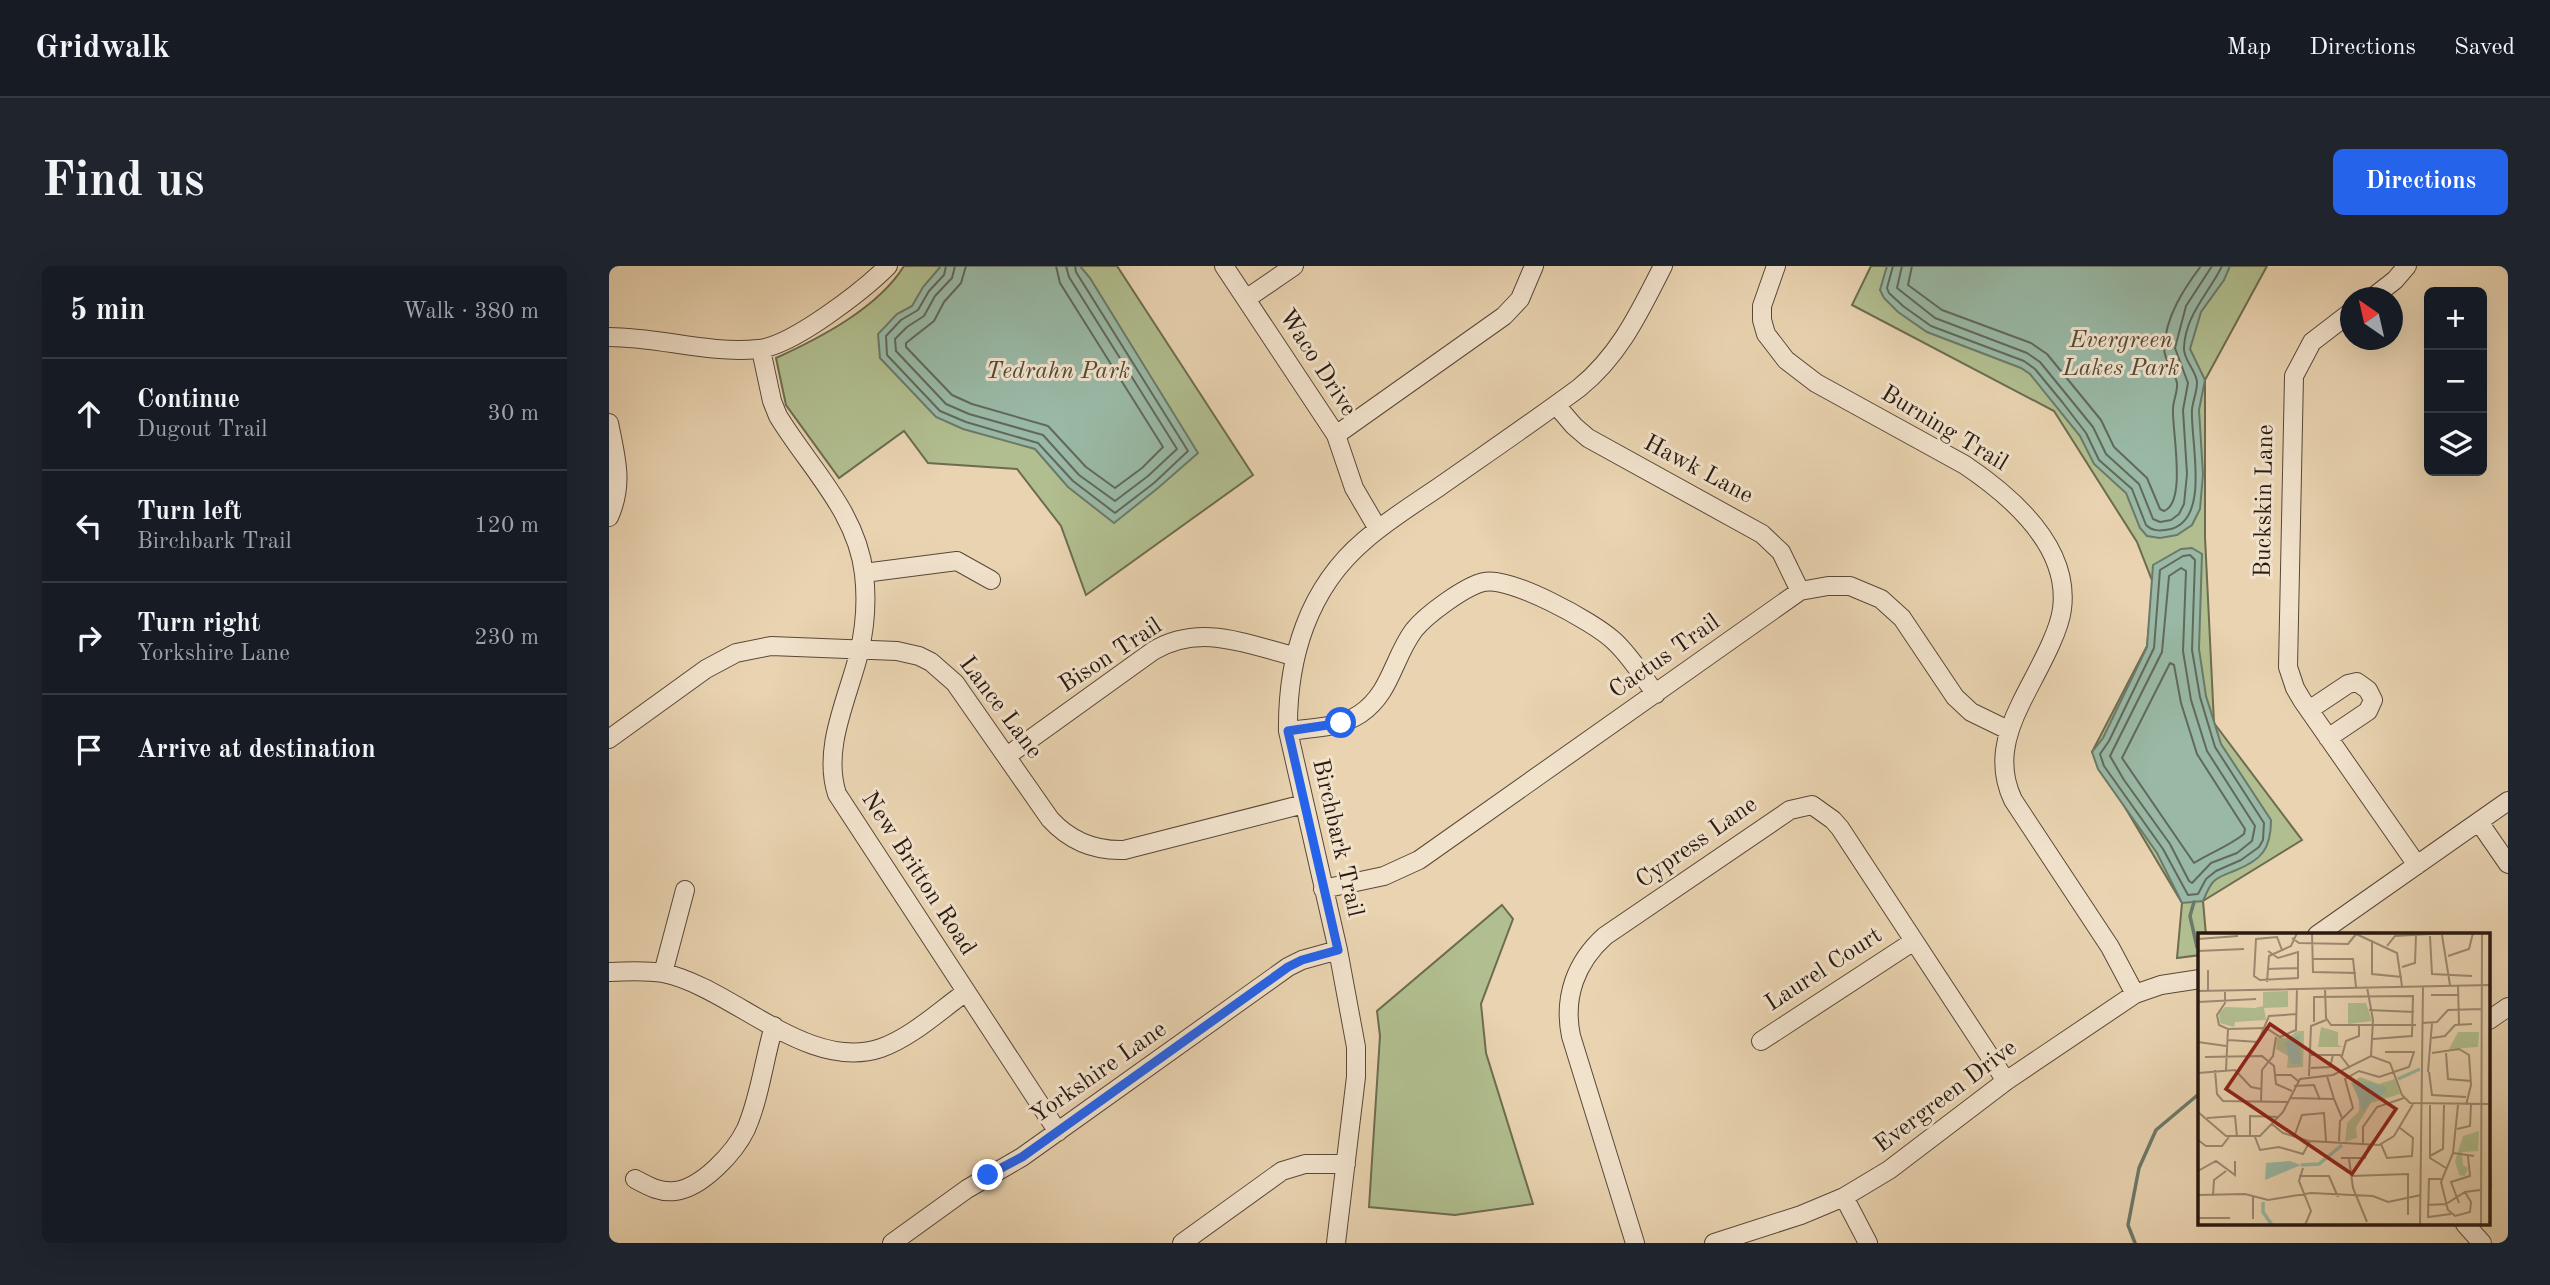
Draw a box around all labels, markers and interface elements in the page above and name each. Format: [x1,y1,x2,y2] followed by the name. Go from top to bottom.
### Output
[35,32,170,65] text: Gridwalk
[2227,36,2271,60] text: Map
[2309,36,2416,60] text: Directions
[2454,36,2515,60] text: Saved
[2333,149,2508,215] button: Directions
[42,158,205,207] text: Find us
[2340,287,2403,350] north arrow
[2424,287,2487,476] map controls
[2424,287,2487,350] button: +
[70,296,145,326] text: 5 min
[403,300,539,323] text: Walk · 380 m
[1274,305,1360,421] street label: Waco Drive
[2061,329,2180,381] park label: Evergreen Lakes Park
[2424,350,2487,413] button: −
[986,360,1130,384] park label: Tedrahn Park
[1876,382,2012,476] street label: Burning Trail
[137,387,240,413] text: Continue
[70,395,108,433] icon: ahead
[488,402,539,425] text: 30 m
[2424,413,2487,476] button: layers
[137,418,267,441] text: Dugout Trail
[2252,424,2278,578] street label: Buckskin Lane
[1639,431,1757,509] street label: Hawk Lane
[137,499,242,525] text: Turn left
[70,507,108,545] icon: left
[474,514,539,537] text: 120 m
[137,530,292,553] text: Birchbark Trail
[1605,610,1725,704] street label: Cactus Trail
[137,611,260,637] text: Turn right
[1055,614,1167,698] street label: Bison Trail
[70,619,108,657] icon: right
[474,626,539,649] text: 230 m
[137,642,290,665] text: Yorkshire Lane
[954,652,1046,764] street label: Lance Lane
[1325,707,1356,738] route start
[70,731,108,769] icon: arrive
[137,737,376,763] text: Arrive at destination
[1307,757,1367,919] street label: Birchbark Trail
[856,788,980,960] street label: New Britton Road
[1632,793,1762,893] street label: Cypress Lane
[1761,923,1887,1017] street label: Laurel Court
[2198,933,2491,1226] inset map
[1027,1017,1171,1129] street label: Yorkshire Lane
[1870,1036,2022,1158] street label: Evergreen Drive
[972,1159,1003,1190] route end

